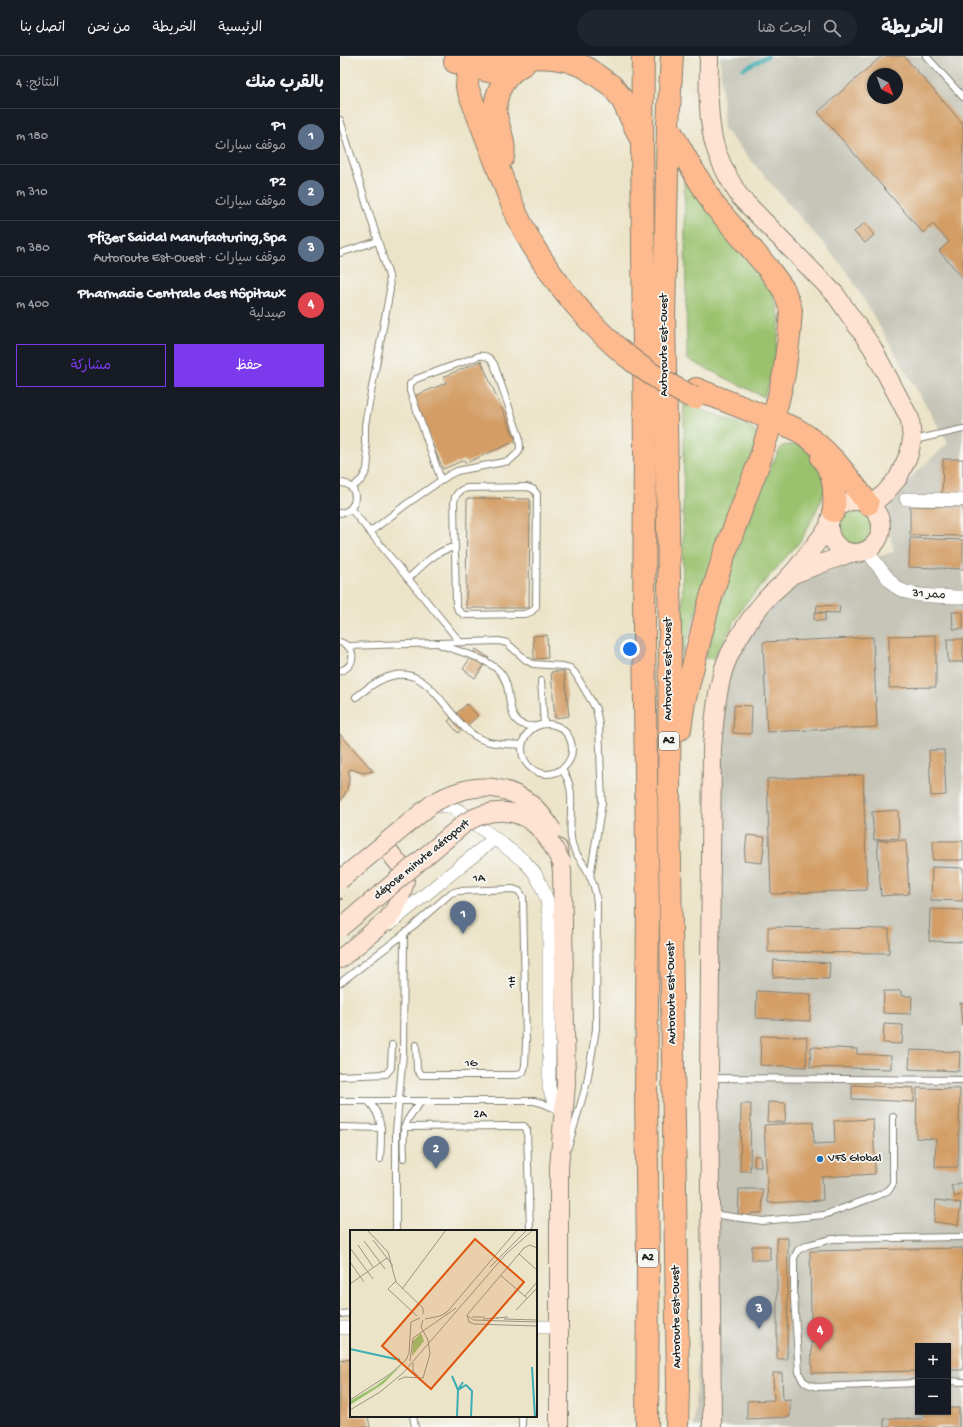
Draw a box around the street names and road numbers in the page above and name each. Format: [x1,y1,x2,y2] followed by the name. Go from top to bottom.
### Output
[658,293,672,396] street label: Autoroute Est-Ouest
[911,587,946,603] street label: ممر 31
[662,617,676,720] street label: Autoroute Est-Ouest
[659,732,679,750] road number: A2
[371,816,474,903] street label: dépose minute aéroport
[472,872,486,886] street label: 1A
[664,940,680,1045] street label: Autoroute Est-Ouest
[506,976,520,989] street label: 1H
[464,1057,478,1071] street label: 1G
[473,1108,488,1122] street label: 2A
[638,1249,658,1267] road number: A2
[669,1264,685,1369] street label: Autoroute Est-Ouest

